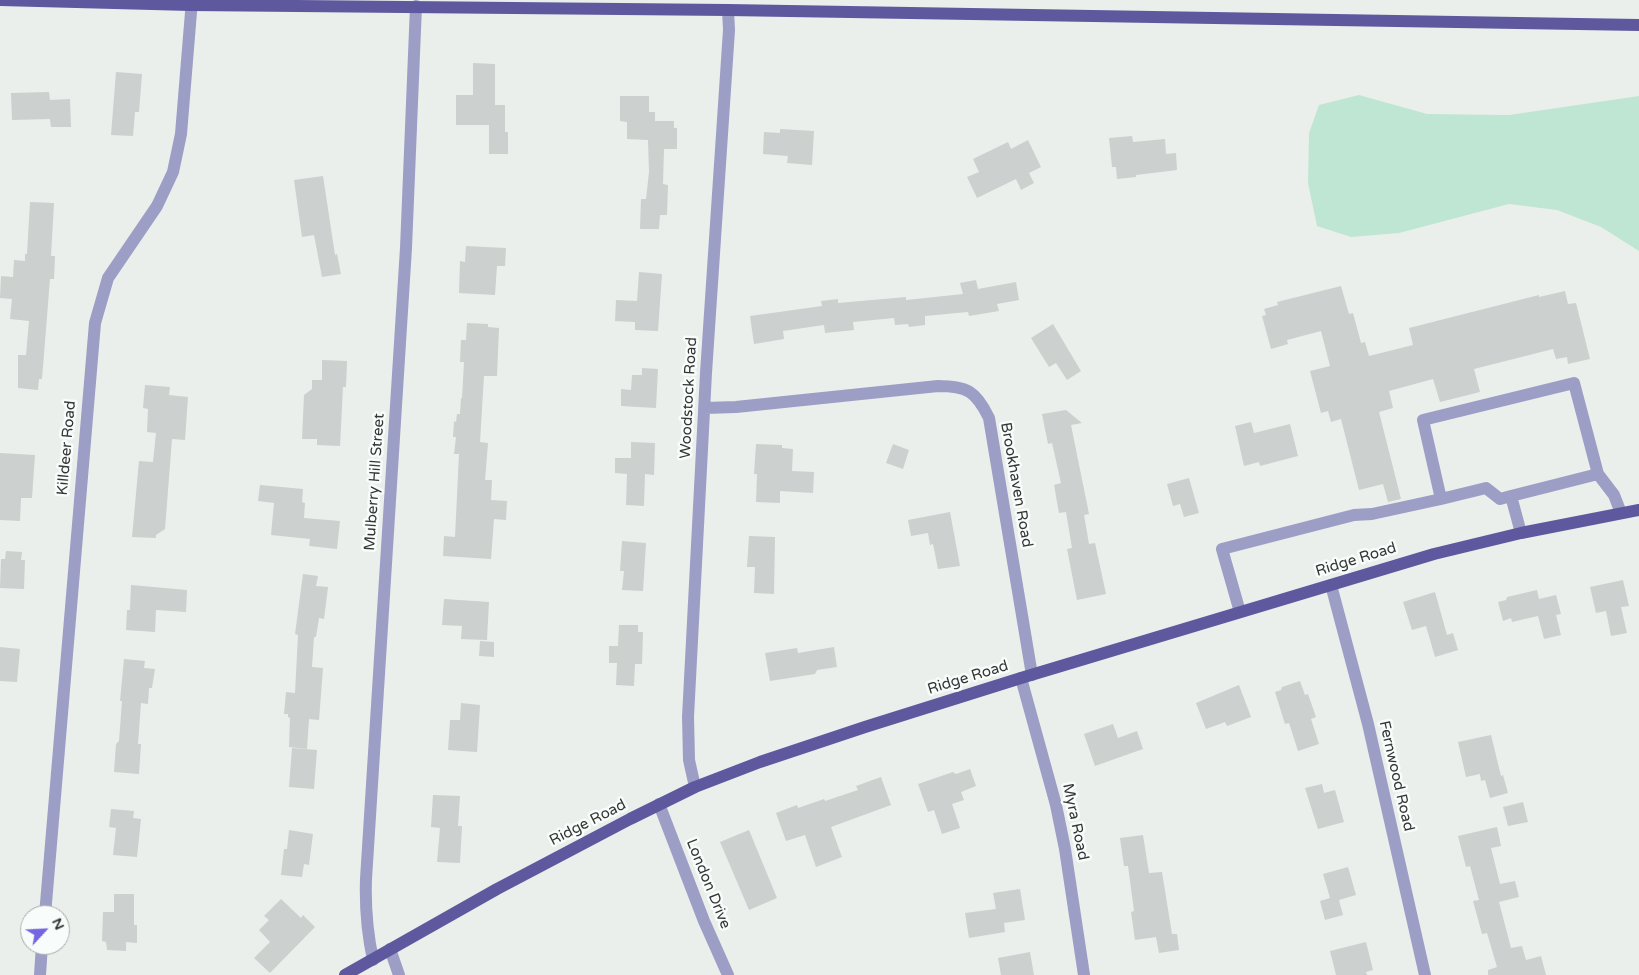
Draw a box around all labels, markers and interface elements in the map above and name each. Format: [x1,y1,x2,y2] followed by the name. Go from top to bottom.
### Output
[677,337,701,459] street label: Woodstock Road
[54,400,80,496] street label: Killdeer Road
[361,413,389,551] street label: Mulberry Hill Street
[996,421,1036,549] street label: Brookhaven Road
[1313,539,1399,581] street label: Ridge Road
[925,657,1011,699] street label: Ridge Road
[1375,719,1417,833] street label: Fernwood Road
[1058,782,1092,862] street label: Myra Road
[547,796,629,850] street label: Ridge Road
[682,836,734,932] street label: London Drive
[20,905,70,955] north arrow
[48,915,68,933] text: N

